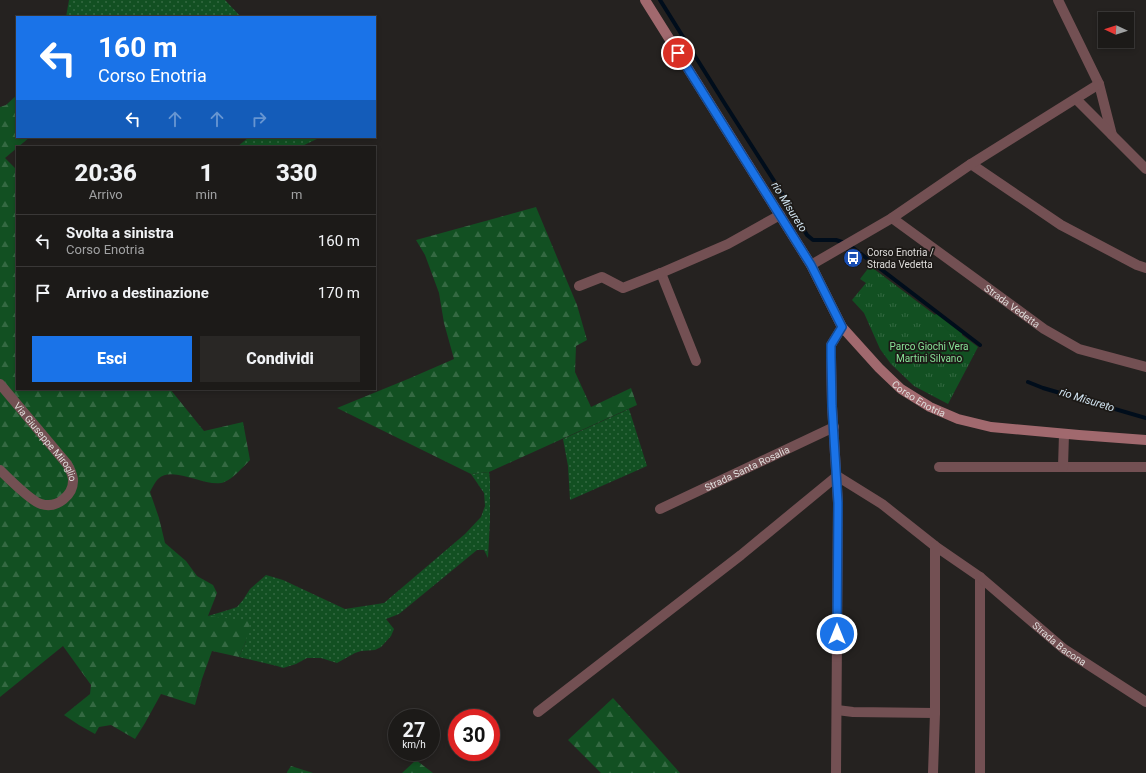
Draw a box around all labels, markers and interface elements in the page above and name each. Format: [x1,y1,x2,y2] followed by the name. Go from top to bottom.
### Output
[1098,12,1134,48] north arrow
[1098,12,1134,48] map controls
[98,31,177,64] text: 160 m
[32,32,84,84] icon: left
[661,36,695,70] pin
[667,42,689,64] icon: arrive
[98,65,207,86] text: Corso Enotria
[122,108,144,130] icon: left
[164,108,186,130] icon: ahead
[206,108,228,130] icon: ahead
[248,108,270,130] icon: right
[75,159,137,187] text: 20:36
[199,159,213,187] text: 1
[276,159,317,187] text: 330
[768,179,810,235] water label: rio Misureto
[89,187,123,202] text: Arrivo
[196,187,217,202] text: min
[291,187,302,202] text: m
[66,224,174,242] text: Svolta a sinistra
[32,230,54,252] icon: left
[318,232,360,250] text: 160 m
[66,242,145,257] text: Corso Enotria
[842,247,864,269] bus stop icon: Corso Enotria / Strada Vedetta
[867,247,934,270] place label: Corso Enotria / Strada Vedetta
[32,282,54,304] icon: arrive
[982,282,1042,330] street label: Strada Vedetta
[66,284,209,302] text: Arrivo a destinazione
[318,284,360,302] text: 170 m
[32,336,192,382] button: Esci
[200,336,360,382] button: Condividi
[889,341,969,364] park label: Parco Giochi Vera Martini Silvano
[890,378,947,419] street label: Corso Enotria
[1058,385,1116,415] water label: rio Misureto
[12,400,79,482] street label: Via Giuseppe Miroglio
[703,443,791,493] street label: Strada Santa Rosalia
[816,613,858,655] position arrow
[1031,619,1089,668] street label: Strada Bacona
[448,709,500,761] speed limit sign: 30
[403,718,425,742] text: 27
[402,739,426,750] text: km/h

